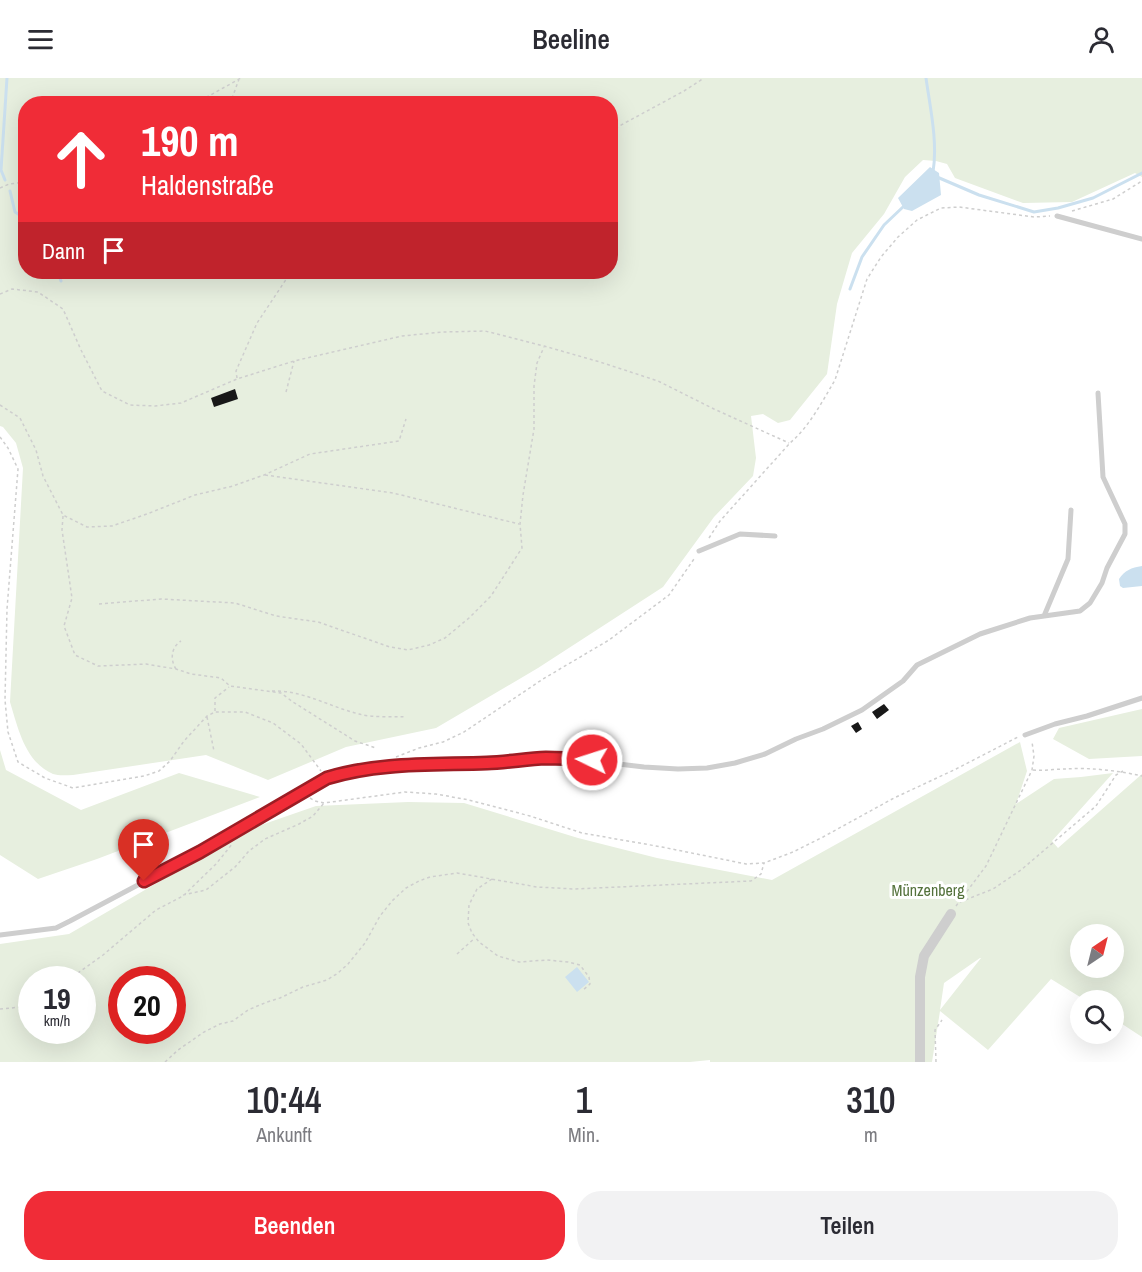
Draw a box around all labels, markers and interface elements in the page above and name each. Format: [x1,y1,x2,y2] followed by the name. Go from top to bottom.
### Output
[532,21,610,57] text: Beeline
[24,23,57,56] icon: menu
[1085,23,1118,56] icon: person
[141,113,239,169] text: 190 m
[42,120,120,198] icon: ahead
[141,167,274,203] text: Haldenstraße
[97,234,130,267] icon: arrive
[42,236,85,266] text: Dann
[560,728,624,792] position arrow
[118,819,169,881] pin
[127,828,160,861] icon: arrive
[892,879,965,901] park label: Münzenberg
[1070,924,1124,978] north arrow
[1070,924,1124,1044] map controls
[108,966,186,1044] speed limit sign: 20
[43,978,71,1018] text: 19
[1070,990,1124,1044] button: search
[44,1010,70,1031] text: km/h
[246,1076,321,1124] text: 10:44
[576,1076,592,1124] text: 1
[846,1076,896,1124] text: 310
[256,1121,312,1148] text: Ankunft
[568,1121,600,1148] text: Min.
[864,1121,878,1148] text: m
[24,1191,565,1260] button: Beenden
[577,1191,1118,1260] button: Teilen

